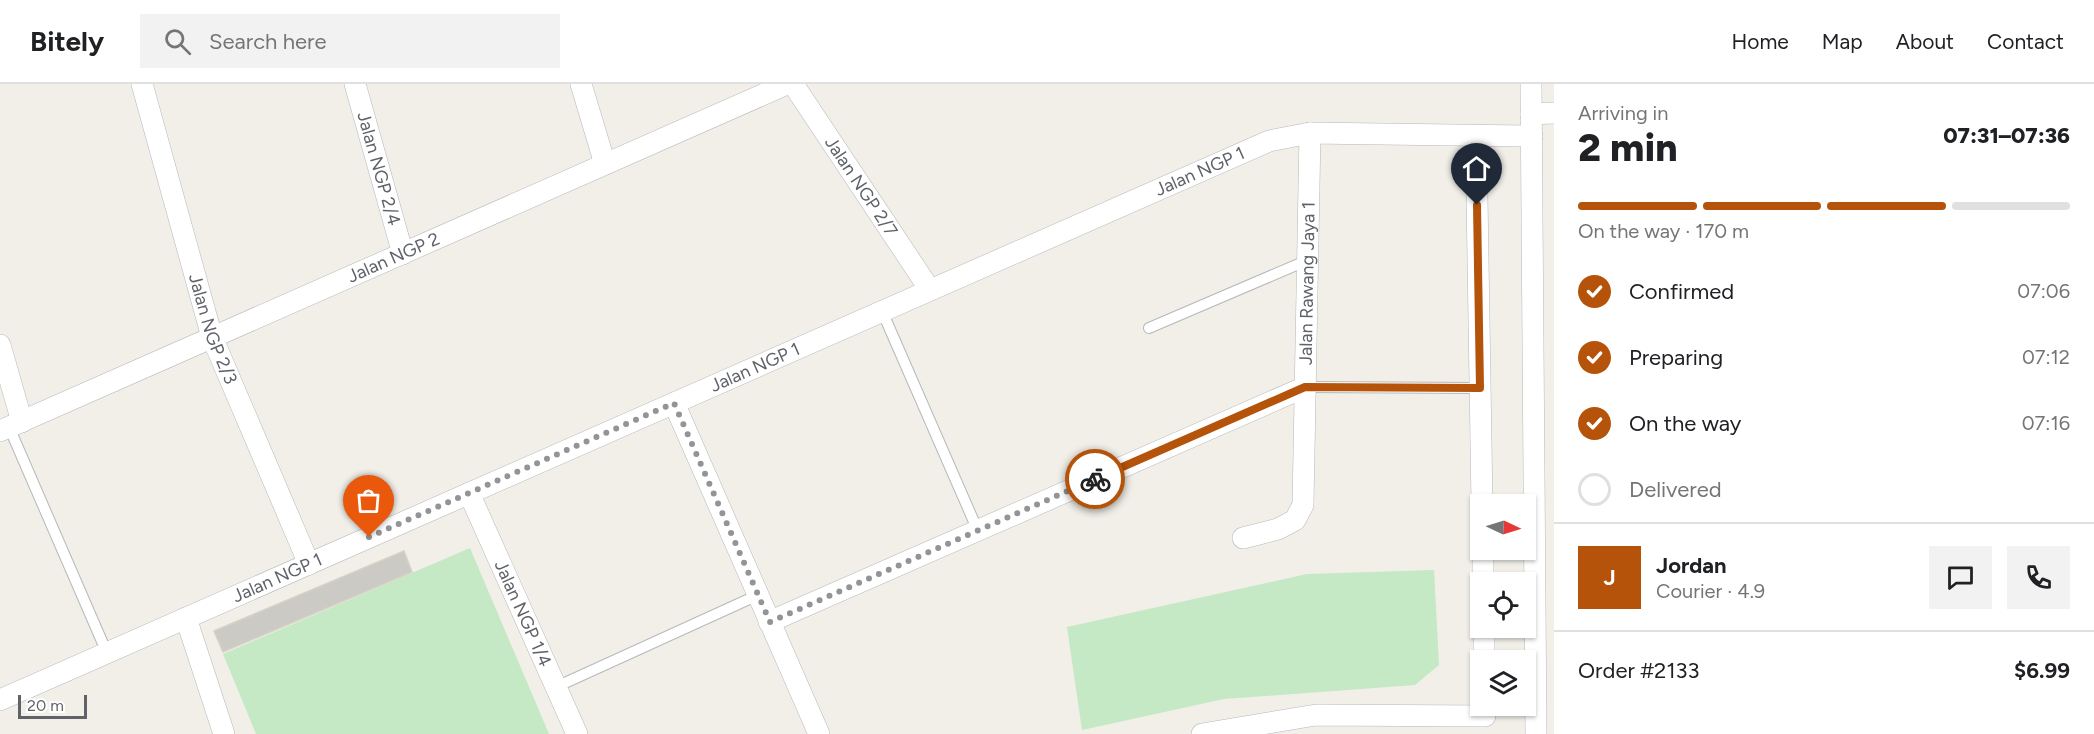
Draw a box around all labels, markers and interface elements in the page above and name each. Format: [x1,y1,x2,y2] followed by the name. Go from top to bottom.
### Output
[140,14,560,68] search box
[30,24,104,58] text: Bitely
[161,25,194,58] icon: search
[209,28,327,55] text: Search here
[1732,29,1789,54] text: Home
[1822,29,1863,54] text: Map
[1896,29,1954,54] text: About
[1987,29,2064,54] text: Contact
[1578,101,1668,125] text: Arriving in
[352,109,405,228] street label: Jalan NGP 2/4
[1943,122,2070,149] text: 07:31–07:36
[1578,124,1678,171] text: 2 min
[820,132,902,241] street label: Jalan NGP 2/7
[1151,142,1248,201] street label: Jalan NGP 1
[1451,143,1502,205] pin
[1460,152,1493,185] icon: home
[1295,202,1320,365] street label: Jalan Rawang Jaya 1
[1578,219,1749,243] text: On the way · 170 m
[344,228,443,287] street label: Jalan NGP 2
[184,271,242,388] street label: Jalan NGP 2/3
[1578,275,1611,308] icon: check
[1629,278,1734,305] text: Confirmed
[2017,279,2070,303] text: 07:06
[707,338,803,397] street label: Jalan NGP 1
[1578,341,1611,374] icon: check
[1629,344,1723,371] text: Preparing
[2022,345,2070,369] text: 07:12
[1578,407,1611,440] icon: check
[1629,410,1741,437] text: On the way
[2022,411,2070,435] text: 07:16
[1065,449,1125,509] courier
[1079,463,1112,496] icon: bike
[343,475,394,537] pin
[1629,476,1722,503] text: Delivered
[352,484,385,517] icon: bag
[1470,494,1536,560] north arrow
[1470,494,1536,716] map controls
[1929,546,1992,609] button: chat
[2007,546,2070,609] button: phone
[229,548,326,607] street label: Jalan NGP 1
[1656,552,1727,579] text: Jordan
[490,557,556,670] street label: Jalan NGP 1/4
[1603,564,1616,591] text: J
[1470,572,1536,638] button: locate
[1656,579,1765,603] text: Courier · 4.9
[1470,650,1536,716] button: layers
[1578,657,1699,684] text: Order #2133
[2014,657,2070,684] text: $6.99
[18,692,87,720] scale bar
[27,696,64,715] text: 20 m

